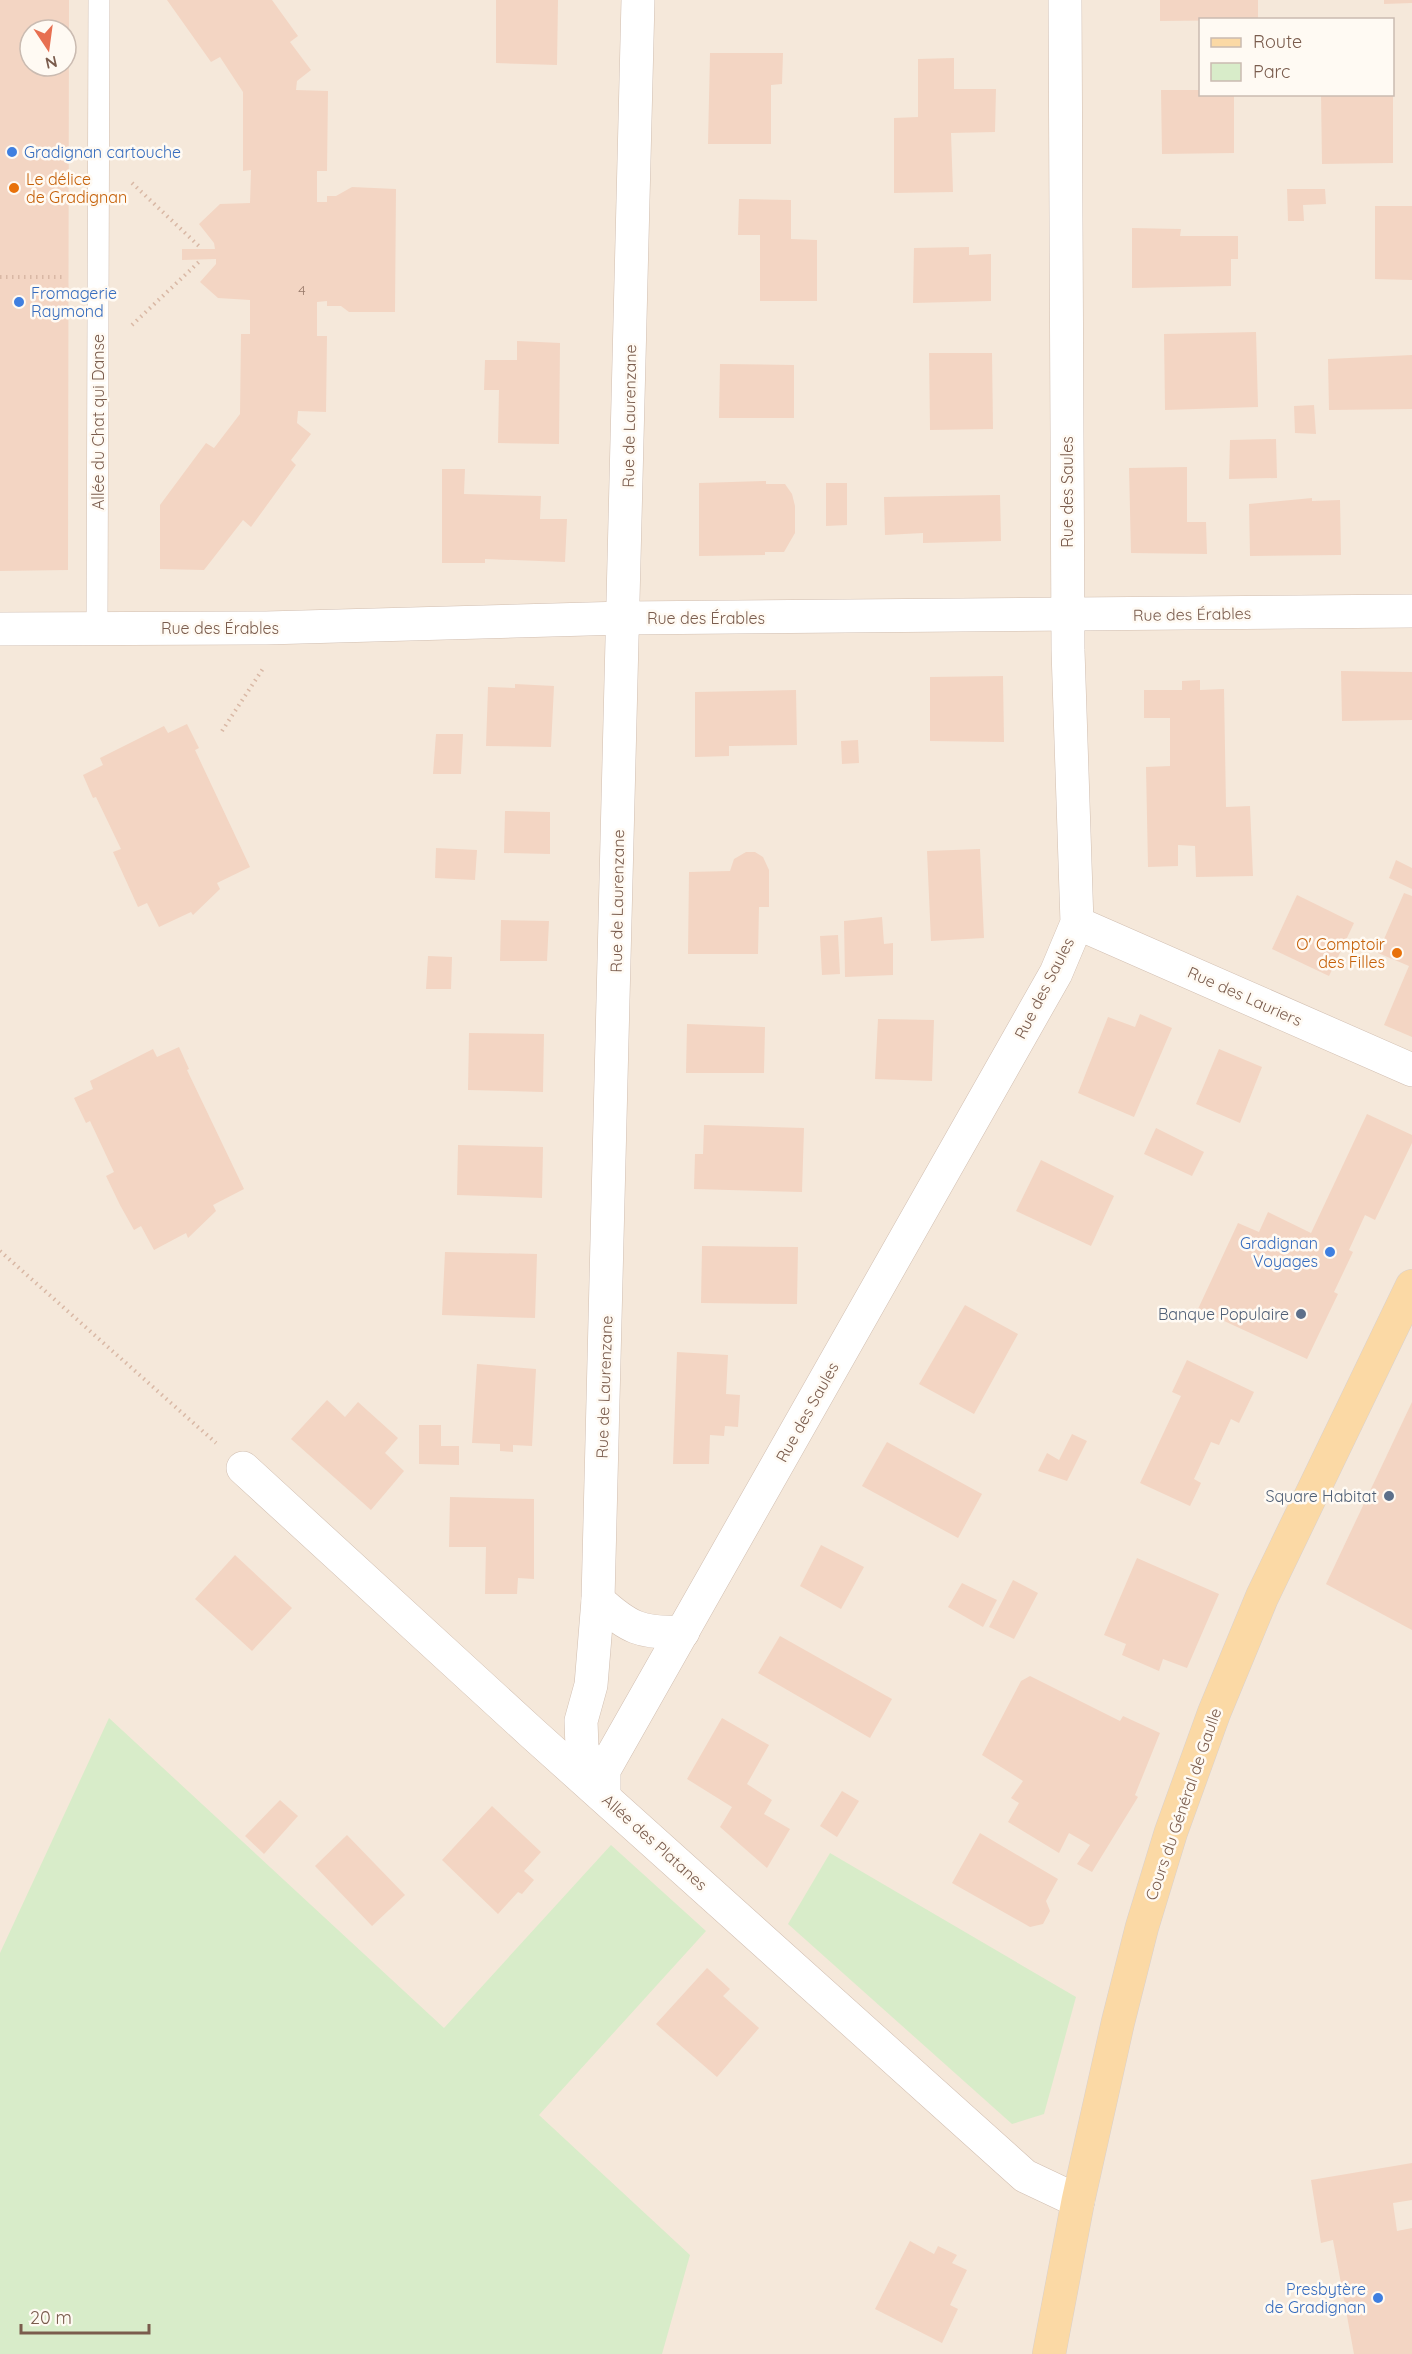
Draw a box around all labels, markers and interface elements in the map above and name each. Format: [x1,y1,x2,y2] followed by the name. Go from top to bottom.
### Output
[18,18,78,78] north arrow
[1199,18,1394,96] legend
[1253,30,1302,53] text: Route
[43,52,59,74] text: N
[1253,60,1290,83] text: Parc
[24,142,181,162] place label: Gradignan cartouche
[5,145,19,159] marker: Gradignan cartouche
[26,169,127,207] place label: Le délice de Gradignan
[7,181,21,195] marker: Le délice de Gradignan
[298,281,306,299] house number: 4
[31,283,117,321] place label: Fromagerie Raymond
[12,295,26,309] marker: Fromagerie Raymond
[88,334,108,510] street label: Allée du Chat qui Danse
[618,344,640,488] street label: Rue de Laurenzane
[1057,436,1077,548] street label: Rue des Saules
[1133,603,1251,625] street label: Rue des Érables
[647,608,765,628] street label: Rue des Érables
[161,618,279,638] street label: Rue des Érables
[606,829,628,973] street label: Rue de Laurenzane
[1010,934,1078,1042] street label: Rue des Saules
[1296,934,1385,972] place label: O' Comptoir des Filles
[1390,946,1404,960] marker: O' Comptoir des Filles
[1185,962,1305,1030] street label: Rue des Lauriers
[1240,1233,1318,1271] place label: Gradignan Voyages
[1323,1245,1337,1259] marker: Gradignan Voyages
[1158,1304,1289,1324] place label: Banque Populaire
[1294,1307,1308,1321] marker: Banque Populaire
[592,1315,616,1459] street label: Rue de Laurenzane
[771,1358,843,1466] street label: Rue des Saules
[1265,1486,1377,1506] place label: Square Habitat
[1382,1489,1396,1503] marker: Square Habitat
[1141,1705,1225,1903] street label: Cours du Général de Gaulle
[598,1790,712,1894] street label: Allée des Platanes
[1265,2279,1366,2317] place label: Presbytère de Gradignan
[1371,2291,1385,2305] marker: Presbytère de Gradignan
[21,2297,148,2335] scale bar
[30,2306,72,2329] text: 20 m

